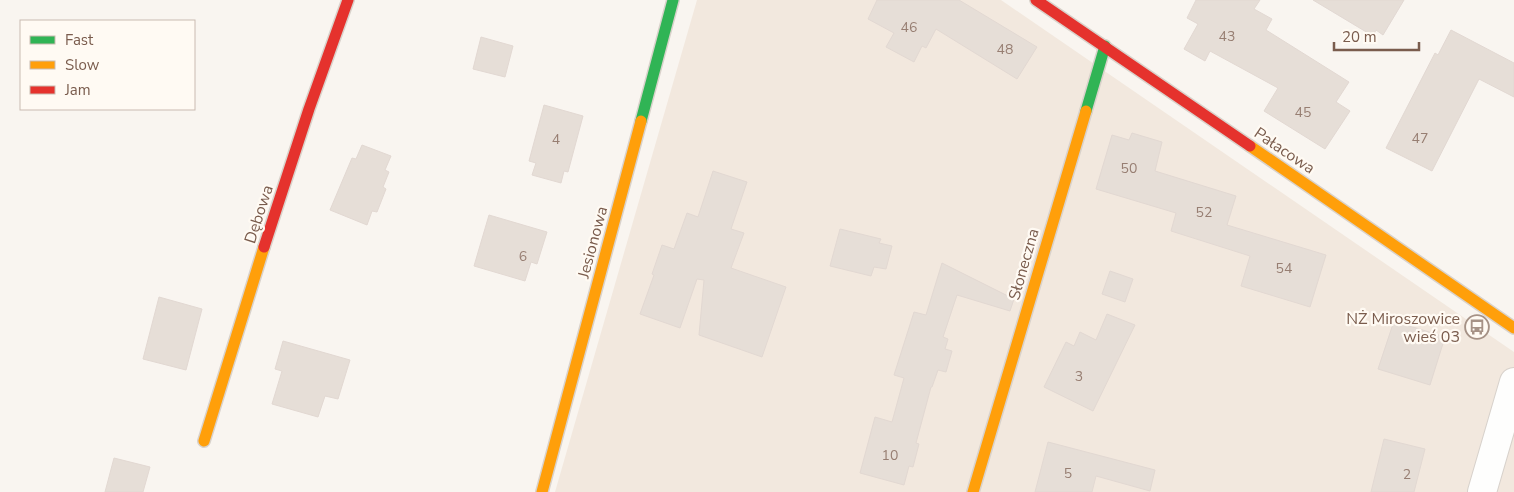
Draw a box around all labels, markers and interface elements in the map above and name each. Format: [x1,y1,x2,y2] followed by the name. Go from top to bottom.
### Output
[901,18,917,37] house number: 46
[20,20,195,110] legend
[1334,20,1419,52] scale bar
[1219,27,1235,46] house number: 43
[1342,27,1377,47] text: 20 m
[65,30,94,50] text: Fast
[997,40,1013,59] house number: 48
[65,55,100,75] text: Slow
[64,80,91,100] text: Jam
[1295,103,1311,122] house number: 45
[1250,122,1319,179] street label: Pałacowa
[1412,129,1428,148] house number: 47
[552,130,560,149] house number: 4
[1121,159,1137,178] house number: 50
[239,182,279,246] street label: Dębowa
[1196,203,1212,222] house number: 52
[573,204,613,282] street label: Jesionowa
[1003,226,1045,303] street label: Słoneczna
[519,247,527,266] house number: 6
[1276,259,1292,278] house number: 54
[1346,308,1460,348] place label: NŻ Miroszowice wieś 03
[1464,314,1490,340] bus stop icon: NŻ Miroszowice wieś 03
[1075,367,1083,386] house number: 3
[882,446,898,465] house number: 10
[1064,464,1072,483] house number: 5
[1403,465,1411,484] house number: 2

